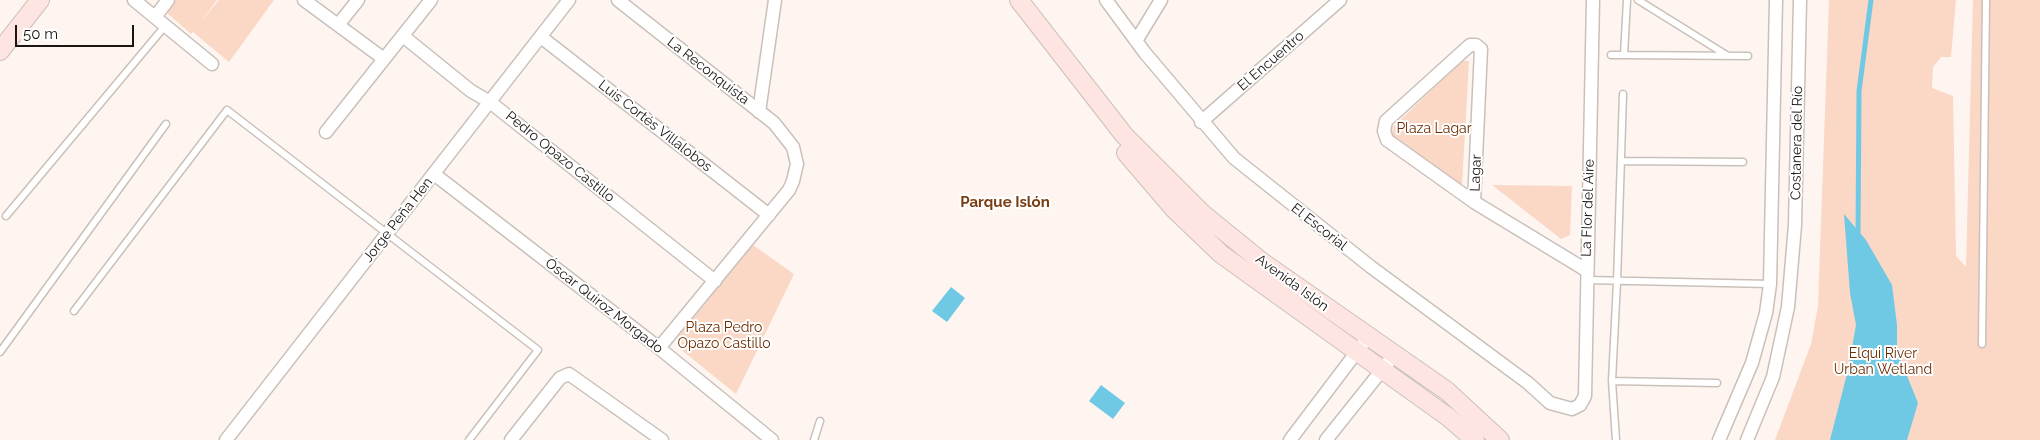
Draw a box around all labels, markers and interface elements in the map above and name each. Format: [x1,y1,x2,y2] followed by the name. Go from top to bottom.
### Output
[18,15,136,47] scale bar
[23,25,58,43] text: 50 m
[1234,28,1308,94] street label: El Encuentro
[664,34,752,108] street label: La Reconquista
[595,76,715,176] street label: Luis Cortés Villalobos
[1788,86,1806,200] street label: Costanera del Río
[502,108,618,206] street label: Pedro Opazo Castillo
[1396,121,1472,137] park label: Plaza Lagar
[1467,154,1485,192] street label: Lagar
[1578,159,1598,257] street label: La Flor del Aire
[360,174,436,266] street label: Jorge Peña Hen
[960,193,1050,211] district label: Parque Islón
[1288,200,1350,254] street label: El Escorial
[1252,251,1332,315] street label: Avenida Islón
[542,255,666,357] street label: Óscar Quiroz Morgado
[677,320,771,352] park label: Plaza Pedro Opazo Castillo
[1834,346,1932,378] park label: Elqui River Urban Wetland

